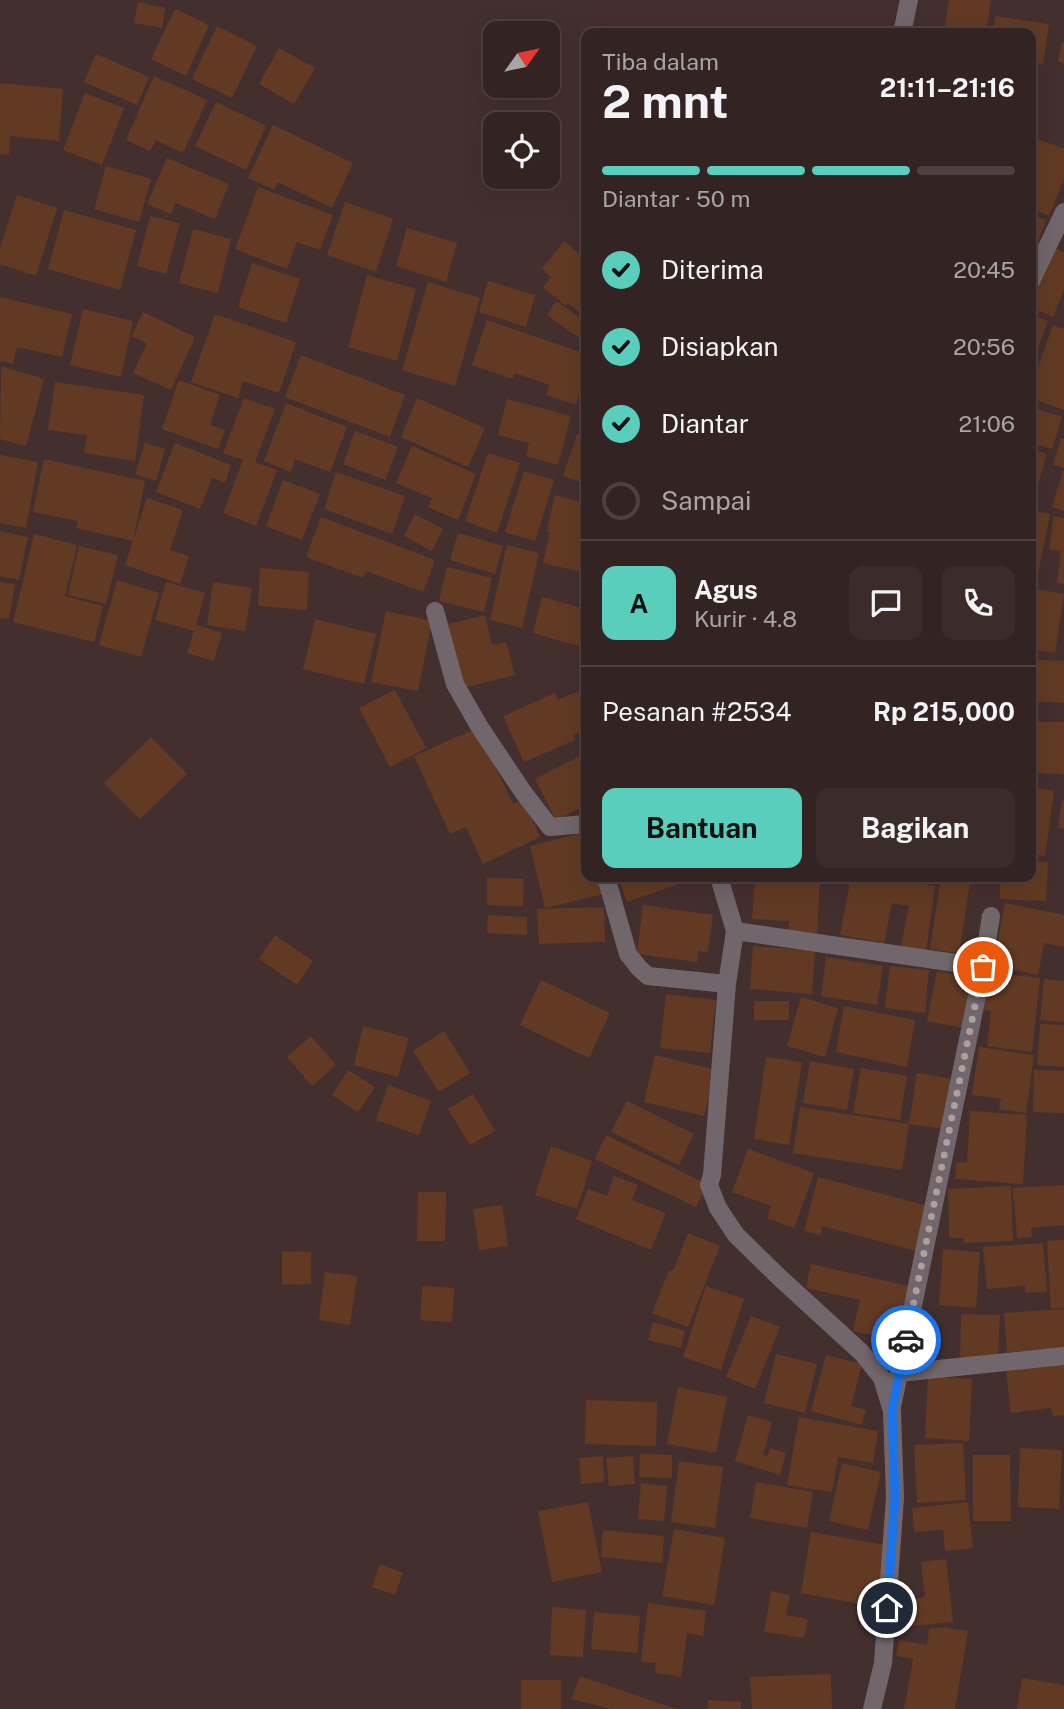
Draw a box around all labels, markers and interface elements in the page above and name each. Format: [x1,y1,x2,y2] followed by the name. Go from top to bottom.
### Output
[483,21,560,98] north arrow
[483,21,560,189] map controls
[602,48,719,75] text: Tiba dalam
[880,72,1015,103] text: 21:11–21:16
[602,74,728,128] text: 2 mnt
[483,112,560,189] button: locate
[602,185,750,212] text: Diantar · 50 m
[602,251,640,289] icon: check
[661,254,764,285] text: Diterima
[953,256,1015,283] text: 20:45
[602,328,640,366] icon: check
[661,331,779,362] text: Disiapkan
[953,333,1015,360] text: 20:56
[602,405,640,443] icon: check
[661,408,749,439] text: Diantar
[959,410,1015,437] text: 21:06
[661,485,751,516] text: Sampai
[849,566,923,640] button: chat
[941,566,1015,640] button: phone
[694,574,758,605] text: Agus
[630,588,648,619] text: A
[694,605,797,632] text: Kurir · 4.8
[602,696,792,727] text: Pesanan #2534
[873,696,1015,727] text: Rp 215,000
[602,788,802,868] button: Bantuan
[816,788,1015,868] button: Bagikan
[953,937,1013,997] pin
[964,948,1002,986] icon: bag
[871,1305,941,1375] courier
[887,1321,925,1359] icon: car
[857,1578,917,1638] pin
[868,1589,906,1627] icon: home

